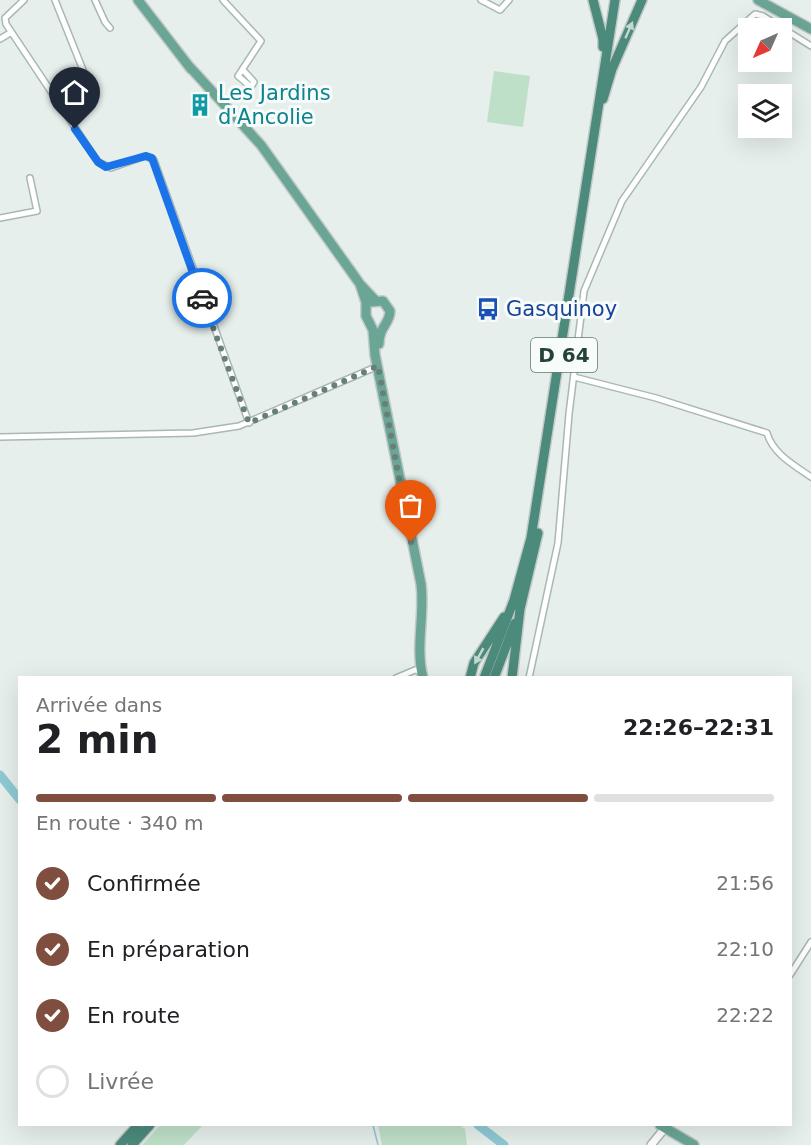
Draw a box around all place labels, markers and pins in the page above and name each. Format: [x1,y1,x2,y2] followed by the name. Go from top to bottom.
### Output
[49,67,100,129] pin
[218,81,331,129] place label: Les Jardins d'Ancolie
[187,92,213,118] building icon: Les Jardins d'Ancolie
[475,296,501,322] bus stop icon: Gasquinoy
[506,297,617,321] place label: Gasquinoy
[385,480,436,542] pin

